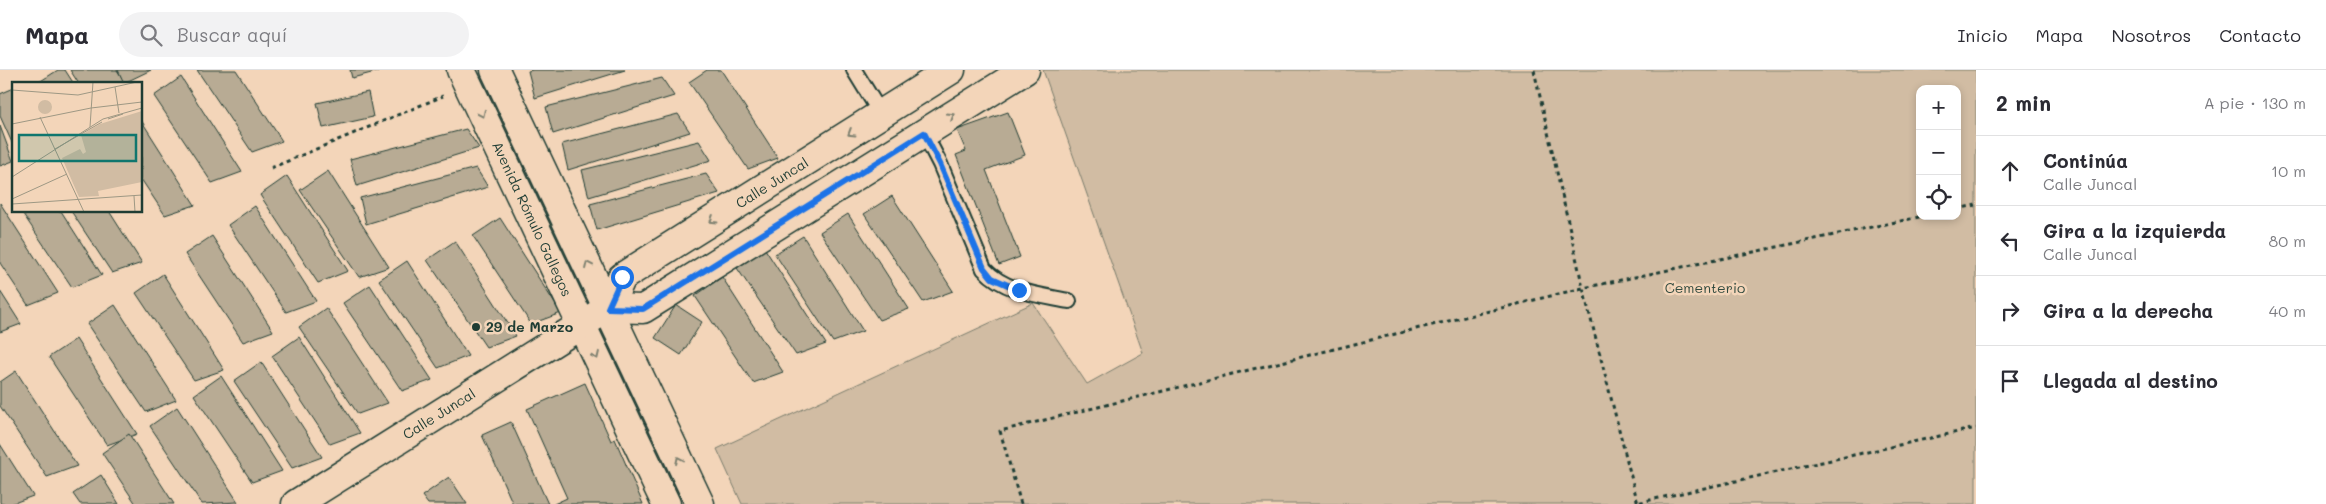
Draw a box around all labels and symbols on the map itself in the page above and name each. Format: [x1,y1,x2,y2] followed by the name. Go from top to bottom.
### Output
[12,82,142,212] inset map
[476,109,486,118] one-way arrow
[945,113,954,122] one-way arrow
[847,127,856,137] one-way arrow
[488,138,577,299] street label: Avenida Rómulo Gallegos
[732,153,812,212] street label: Calle Juncal
[709,214,719,223] one-way arrow
[583,261,594,270] one-way arrow
[611,266,634,289] route start
[1665,278,1745,297] park label: Cementerio
[1008,279,1031,302] route end
[486,317,574,336] place label: 29 de Marzo
[470,321,482,333] marker: 29 de Marzo
[590,351,601,360] one-way arrow
[399,384,479,443] street label: Calle Juncal
[675,456,686,465] one-way arrow

